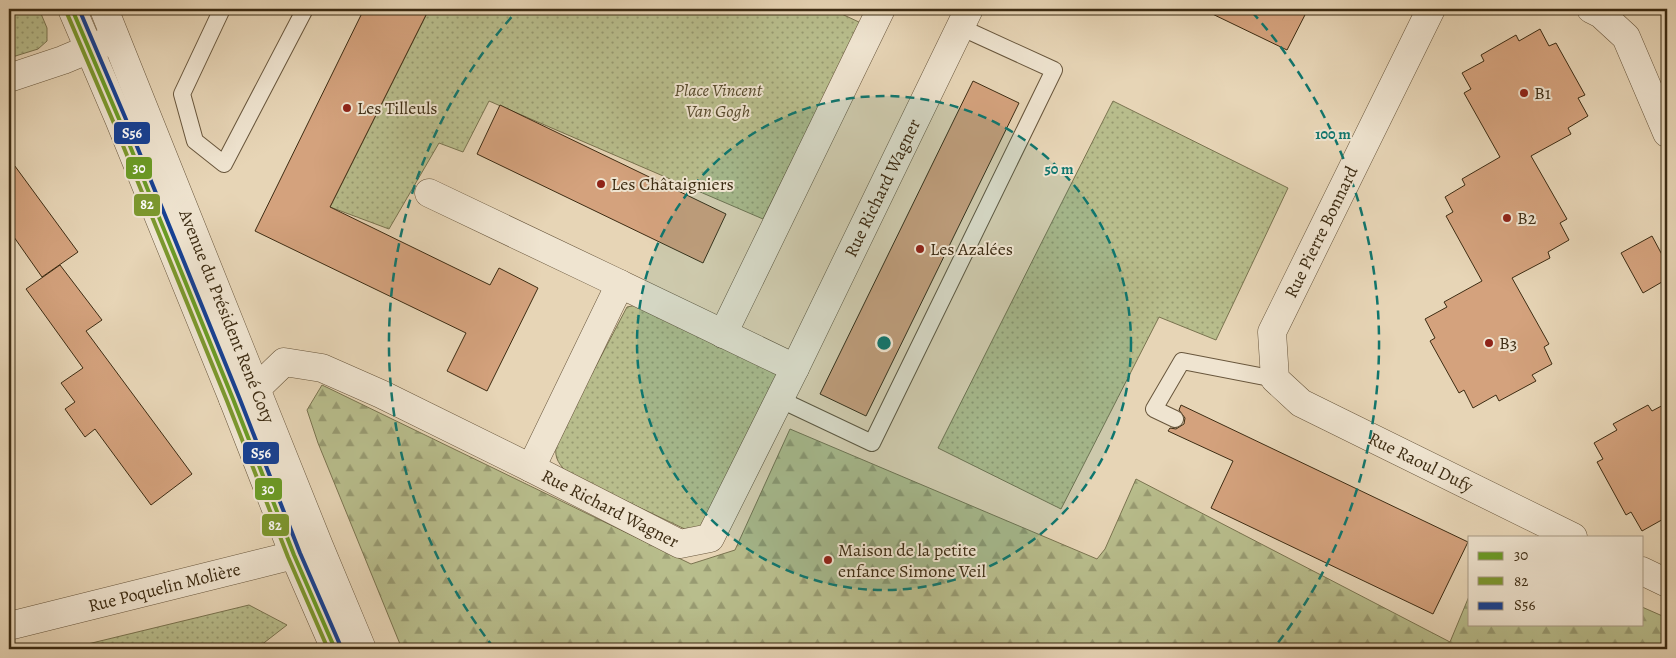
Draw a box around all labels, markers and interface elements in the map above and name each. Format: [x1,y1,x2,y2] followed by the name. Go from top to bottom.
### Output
[674,78,763,123] park label: Place Vincent Van Gogh
[1534,81,1551,105] place label: B1
[1518,87,1530,99] marker: B1
[357,96,438,120] place label: Les Tilleuls
[341,102,353,114] marker: Les Tilleuls
[839,115,926,261] street label: Rue Richard Wagner
[113,121,151,145] line badge: S56
[122,124,142,143] text: S56
[1315,124,1351,144] text: 100 m
[125,156,153,180] line badge: 30
[132,159,146,178] text: 30
[1044,159,1074,179] text: 50 m
[1279,162,1363,302] street label: Rue Pierre Bonnard
[611,172,734,196] place label: Les Châtaigniers
[595,178,607,190] marker: Les Châtaigniers
[133,193,161,217] line badge: 82
[140,195,154,214] text: 82
[173,205,281,428] street label: Avenue du Président René Coty
[1517,206,1537,230] place label: B2
[1501,212,1513,224] marker: B2
[930,237,1013,261] place label: Les Azalées
[914,243,926,255] marker: Les Azalées
[1499,331,1517,355] place label: B3
[875,334,893,352] centre of rings
[1483,337,1495,349] marker: B3
[1364,426,1478,498] street label: Rue Raoul Dufy
[242,441,280,465] line badge: S56
[251,444,271,463] text: S56
[538,463,683,553] street label: Rue Richard Wagner
[254,477,283,501] line badge: 30
[261,480,275,499] text: 30
[261,513,290,537] line badge: 82
[268,516,282,535] text: 82
[1468,536,1644,626] legend
[838,538,987,583] place label: Maison de la petite enfance Simone Veil
[1514,545,1528,565] text: 30
[822,554,834,566] marker: Maison de la petite enfance Simone Veil
[86,557,243,618] street label: Rue Poquelin Molière
[1514,571,1528,591] text: 82
[1514,595,1535,615] text: S56

